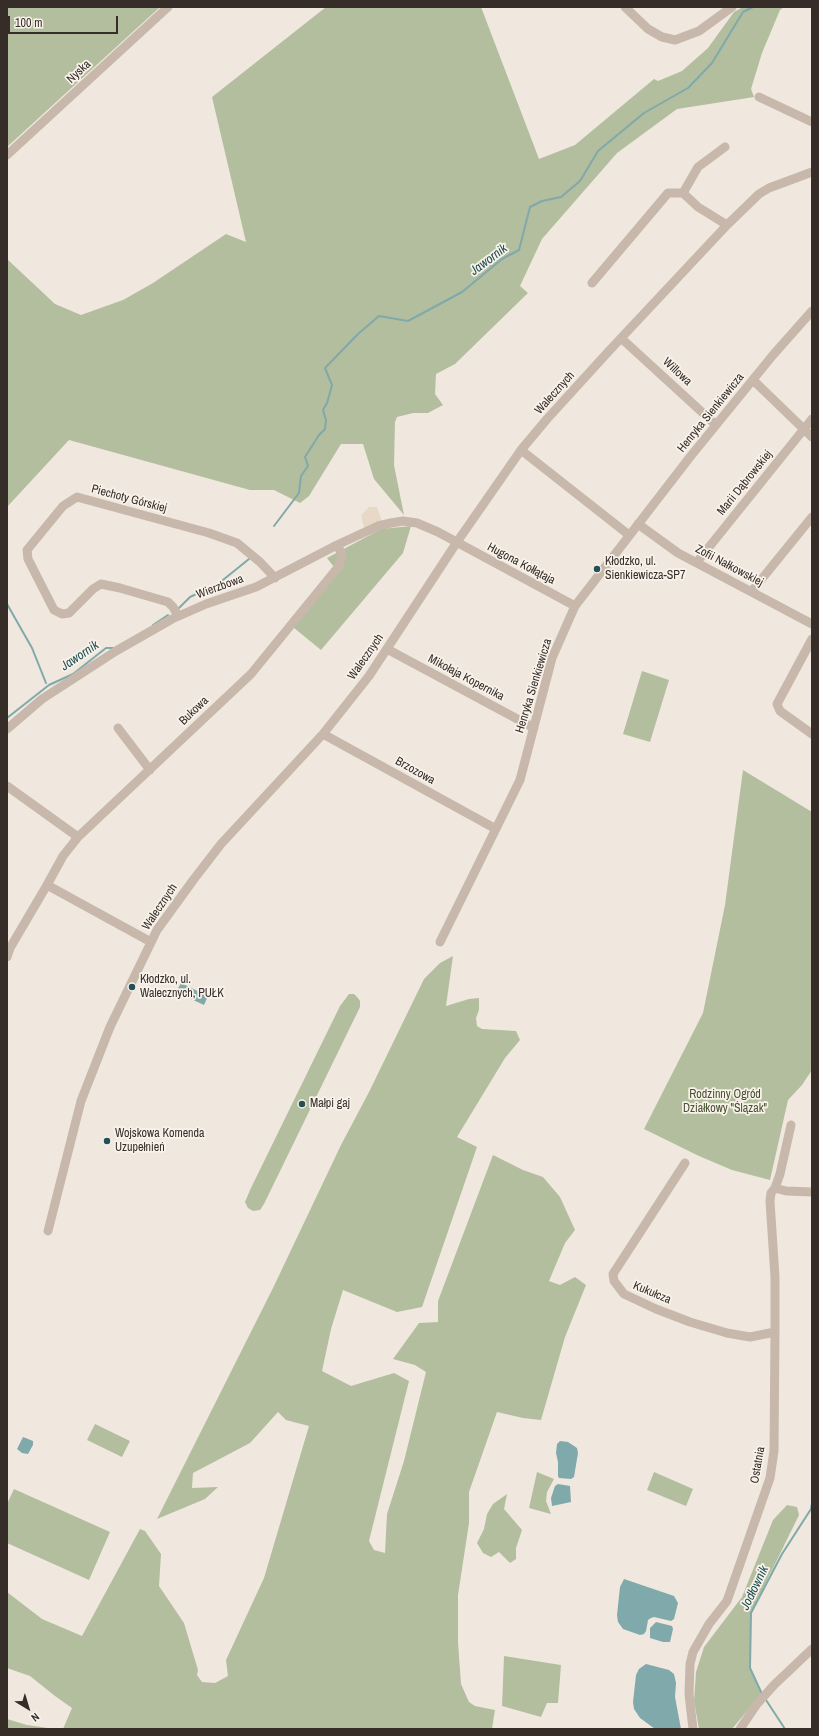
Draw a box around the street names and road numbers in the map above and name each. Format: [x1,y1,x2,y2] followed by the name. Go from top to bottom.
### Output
[64,57,94,87] street label: Nyska
[659,355,695,389] street label: Willowa
[532,369,578,417] street label: Walecznych
[675,370,747,456] street label: Henryka Sienkiewicza
[714,448,776,518] street label: Marii Dąbrowskiej
[90,482,168,516] street label: Piechoty Górskiej
[485,540,557,588] street label: Hugona Kołłątaja
[693,542,765,590] street label: Zofii Nałkowskiej
[194,572,246,602] street label: Wierzbowa
[345,631,387,683] street label: Walecznych
[513,637,555,735] street label: Henryka Sienkiewicza
[425,652,507,704] street label: Mikołaja Kopernika
[176,694,212,728] street label: Bukowa
[393,754,437,788] street label: Brzozowa
[139,881,181,933] street label: Walecznych
[631,1279,673,1307] street label: Kukułcza
[748,1445,768,1485] street label: Ostatnia

